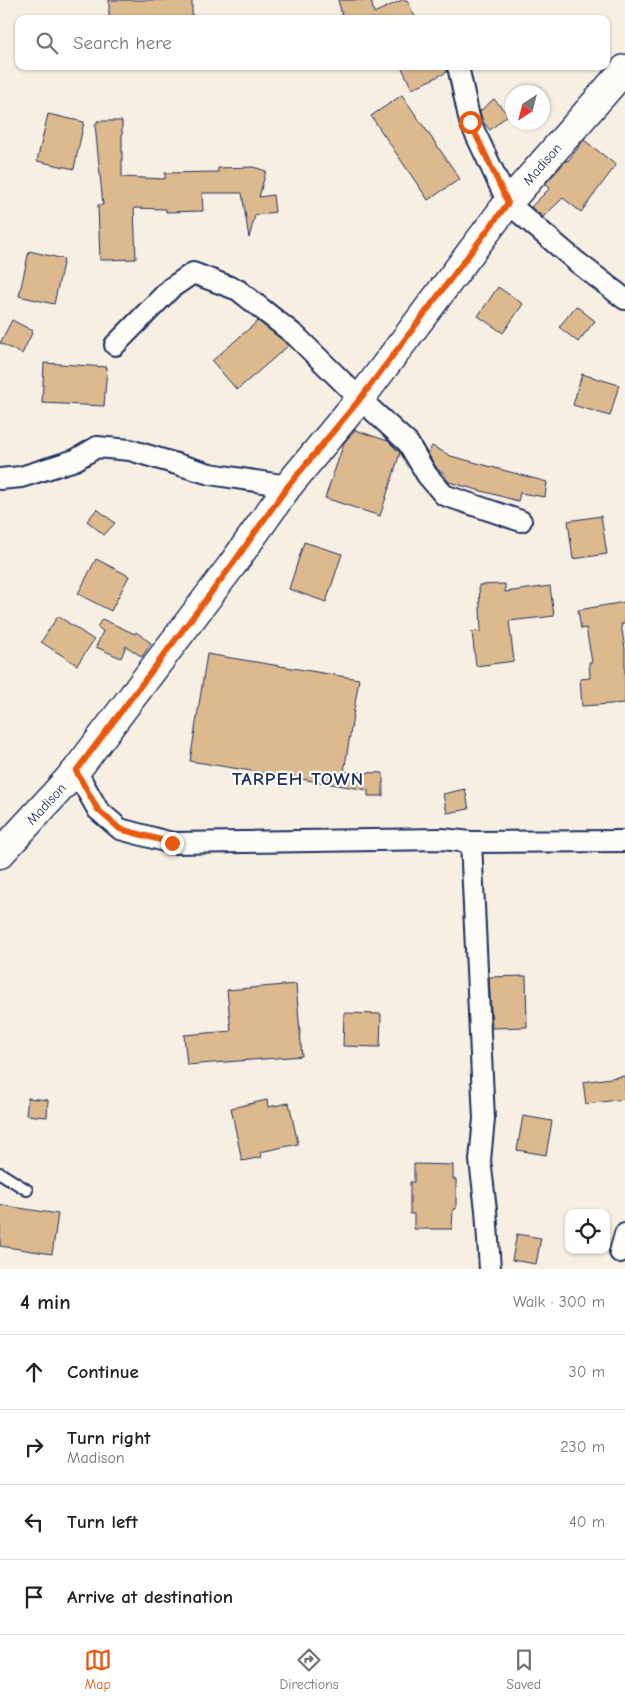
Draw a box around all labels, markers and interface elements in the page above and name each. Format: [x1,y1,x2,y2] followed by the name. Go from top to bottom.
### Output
[15,15,610,70] search box
[33,29,61,57] icon: search
[73,32,172,54] text: Search here
[505,85,550,130] north arrow
[459,111,482,134] route start
[519,139,565,189] street label: Madison
[232,768,364,790] district label: TARPEH TOWN
[23,779,69,828] street label: Madison
[161,832,184,855] route end
[565,1209,610,1254] map controls
[565,1209,610,1254] button: locate
[20,1290,71,1314] text: 4 min
[513,1293,605,1311] text: Walk · 300 m
[20,1358,48,1386] icon: ahead
[67,1361,139,1383] text: Continue
[569,1363,605,1381] text: 30 m
[67,1427,151,1449] text: Turn right
[20,1433,48,1461] icon: right
[560,1438,605,1456] text: 230 m
[67,1449,125,1467] text: Madison
[20,1508,48,1536] icon: left
[67,1511,138,1533] text: Turn left
[569,1513,605,1531] text: 40 m
[20,1583,48,1611] icon: arrive
[67,1586,233,1608] text: Arrive at destination
[84,1646,112,1693] tab: Map
[279,1646,339,1693] tab: Directions
[506,1646,541,1693] tab: Saved

